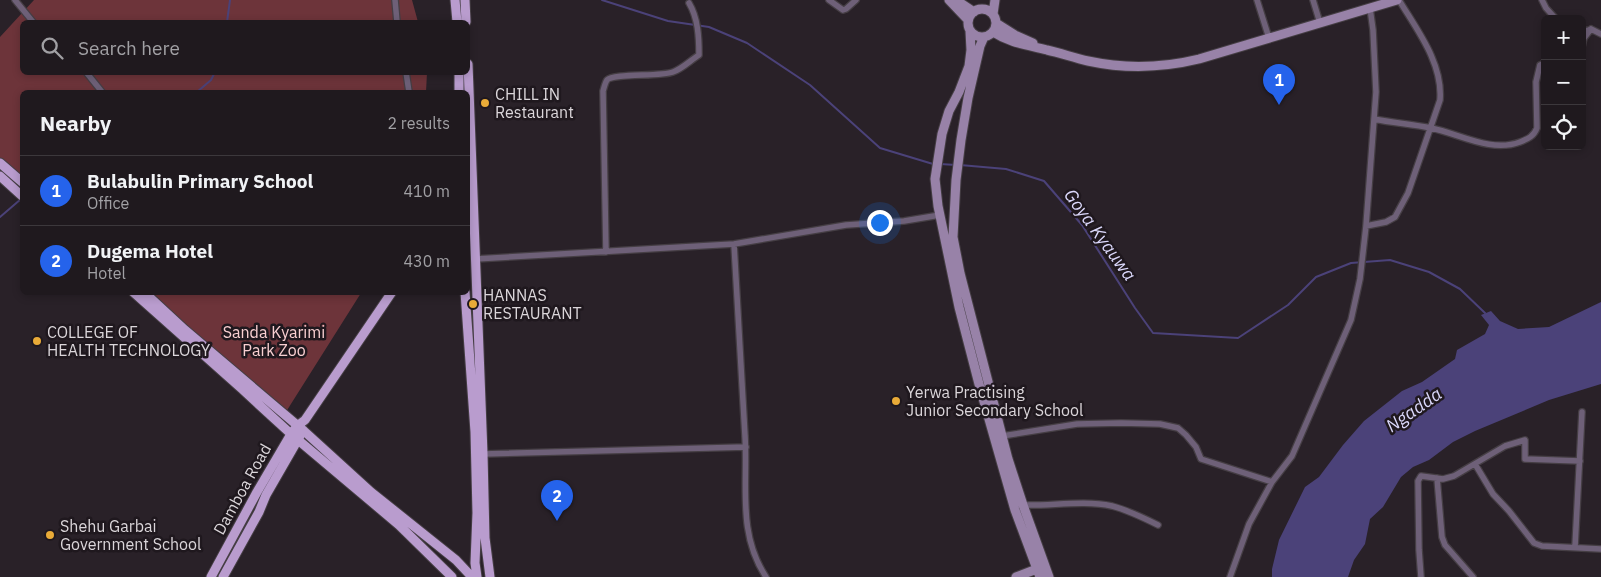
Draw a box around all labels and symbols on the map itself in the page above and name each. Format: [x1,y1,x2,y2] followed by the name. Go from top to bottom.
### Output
[1263,64,1295,105] pin: 1
[495,84,574,122] place label: CHILL IN Restaurant
[479,97,491,109] marker: CHILL IN Restaurant
[1059,184,1142,285] water label: Goya Kyauwa
[867,210,893,236] your location
[483,285,582,323] place label: HANNAS RESTAURANT
[467,298,479,310] marker: HANNAS RESTAURANT
[47,322,211,360] place label: COLLEGE OF HEALTH TECHNOLOGY
[223,322,325,360] park label: Sanda Kyarimi Park Zoo
[31,335,43,347] marker: COLLEGE OF HEALTH TECHNOLOGY
[906,382,1083,420] place label: Yerwa Practising Junior Secondary School
[1381,382,1446,437] water label: Ngadda
[890,395,902,407] marker: Yerwa Practising Junior Secondary School
[209,440,275,538] street label: Damboa Road
[541,480,573,521] pin: 2
[60,516,201,554] place label: Shehu Garbai Government School
[44,529,56,541] marker: Shehu Garbai Government School

